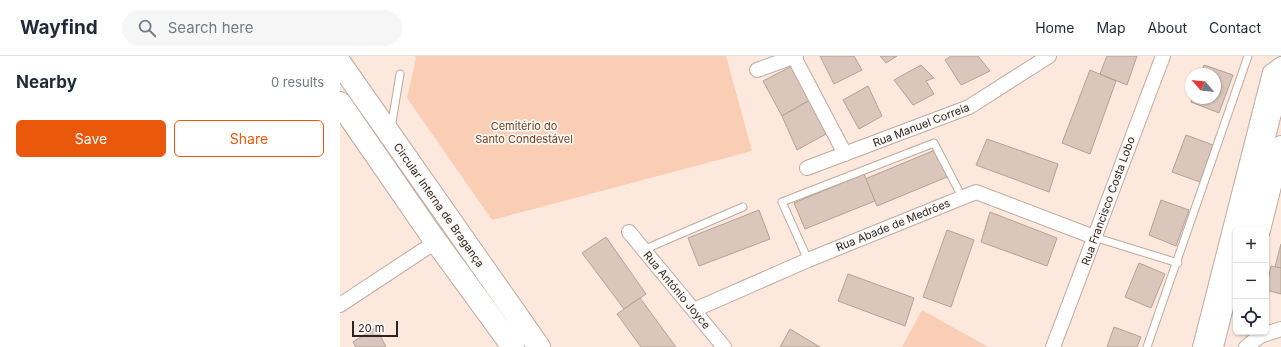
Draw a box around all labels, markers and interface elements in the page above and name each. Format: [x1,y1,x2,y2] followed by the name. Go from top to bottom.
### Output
[122,10,402,46] search box
[20,16,98,39] text: Wayfind
[136,17,158,39] icon: search
[168,18,253,37] text: Search here
[1035,19,1074,36] text: Home
[1096,19,1126,36] text: Map
[1148,19,1187,36] text: About
[1209,19,1261,36] text: Contact
[1185,68,1221,104] north arrow
[16,72,77,92] text: Nearby
[271,74,324,90] text: 0 results
[871,100,971,150] street label: Rua Manuel Correia
[475,119,573,146] park label: Cemitério do Santo Condestável
[16,120,166,157] button: Save
[174,120,324,157] button: Share
[1078,134,1138,267] street label: Rua Francisco Costa Lobo
[391,140,487,270] street label: Circular Interna de Bragança
[834,196,952,254] street label: Rua Abade de Medrões
[1233,227,1269,335] map controls
[1233,227,1269,263] button: +
[640,248,714,332] street label: Rua António Joyce
[1233,263,1269,299] button: −
[1233,299,1269,335] button: locate
[352,319,398,338] scale bar
[358,321,384,335] text: 20 m

